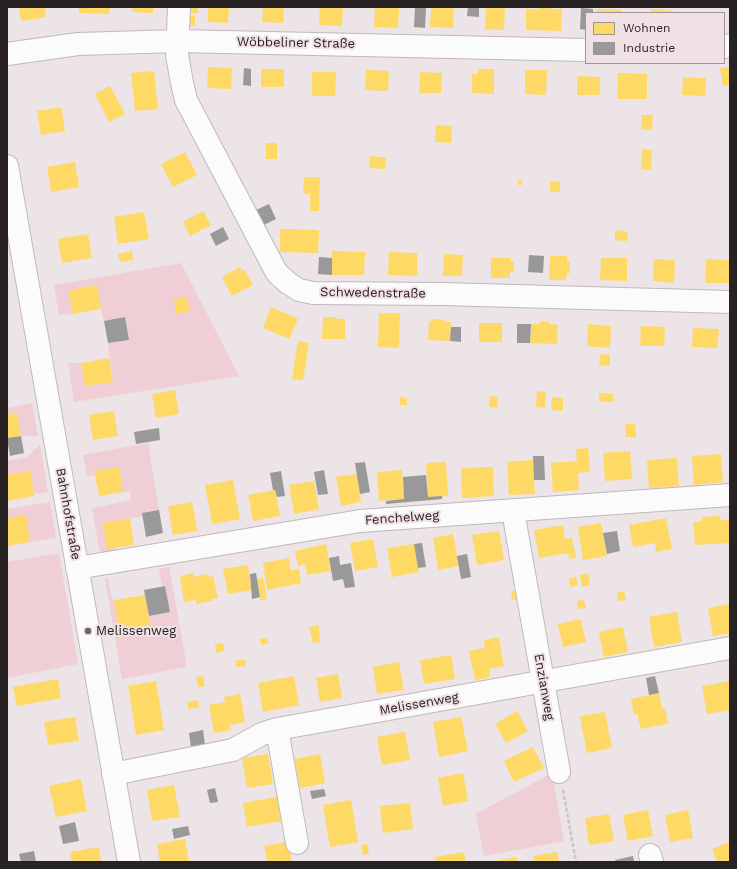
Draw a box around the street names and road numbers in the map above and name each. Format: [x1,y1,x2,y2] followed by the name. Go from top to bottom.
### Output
[237,34,355,52] street label: Wöbbeliner Straße
[320,284,426,302] street label: Schwedenstraße
[52,467,84,561] street label: Bahnhofstraße
[364,508,440,528] street label: Fenchelweg
[530,653,558,721] street label: Enzianweg
[378,689,460,719] street label: Melissenweg

